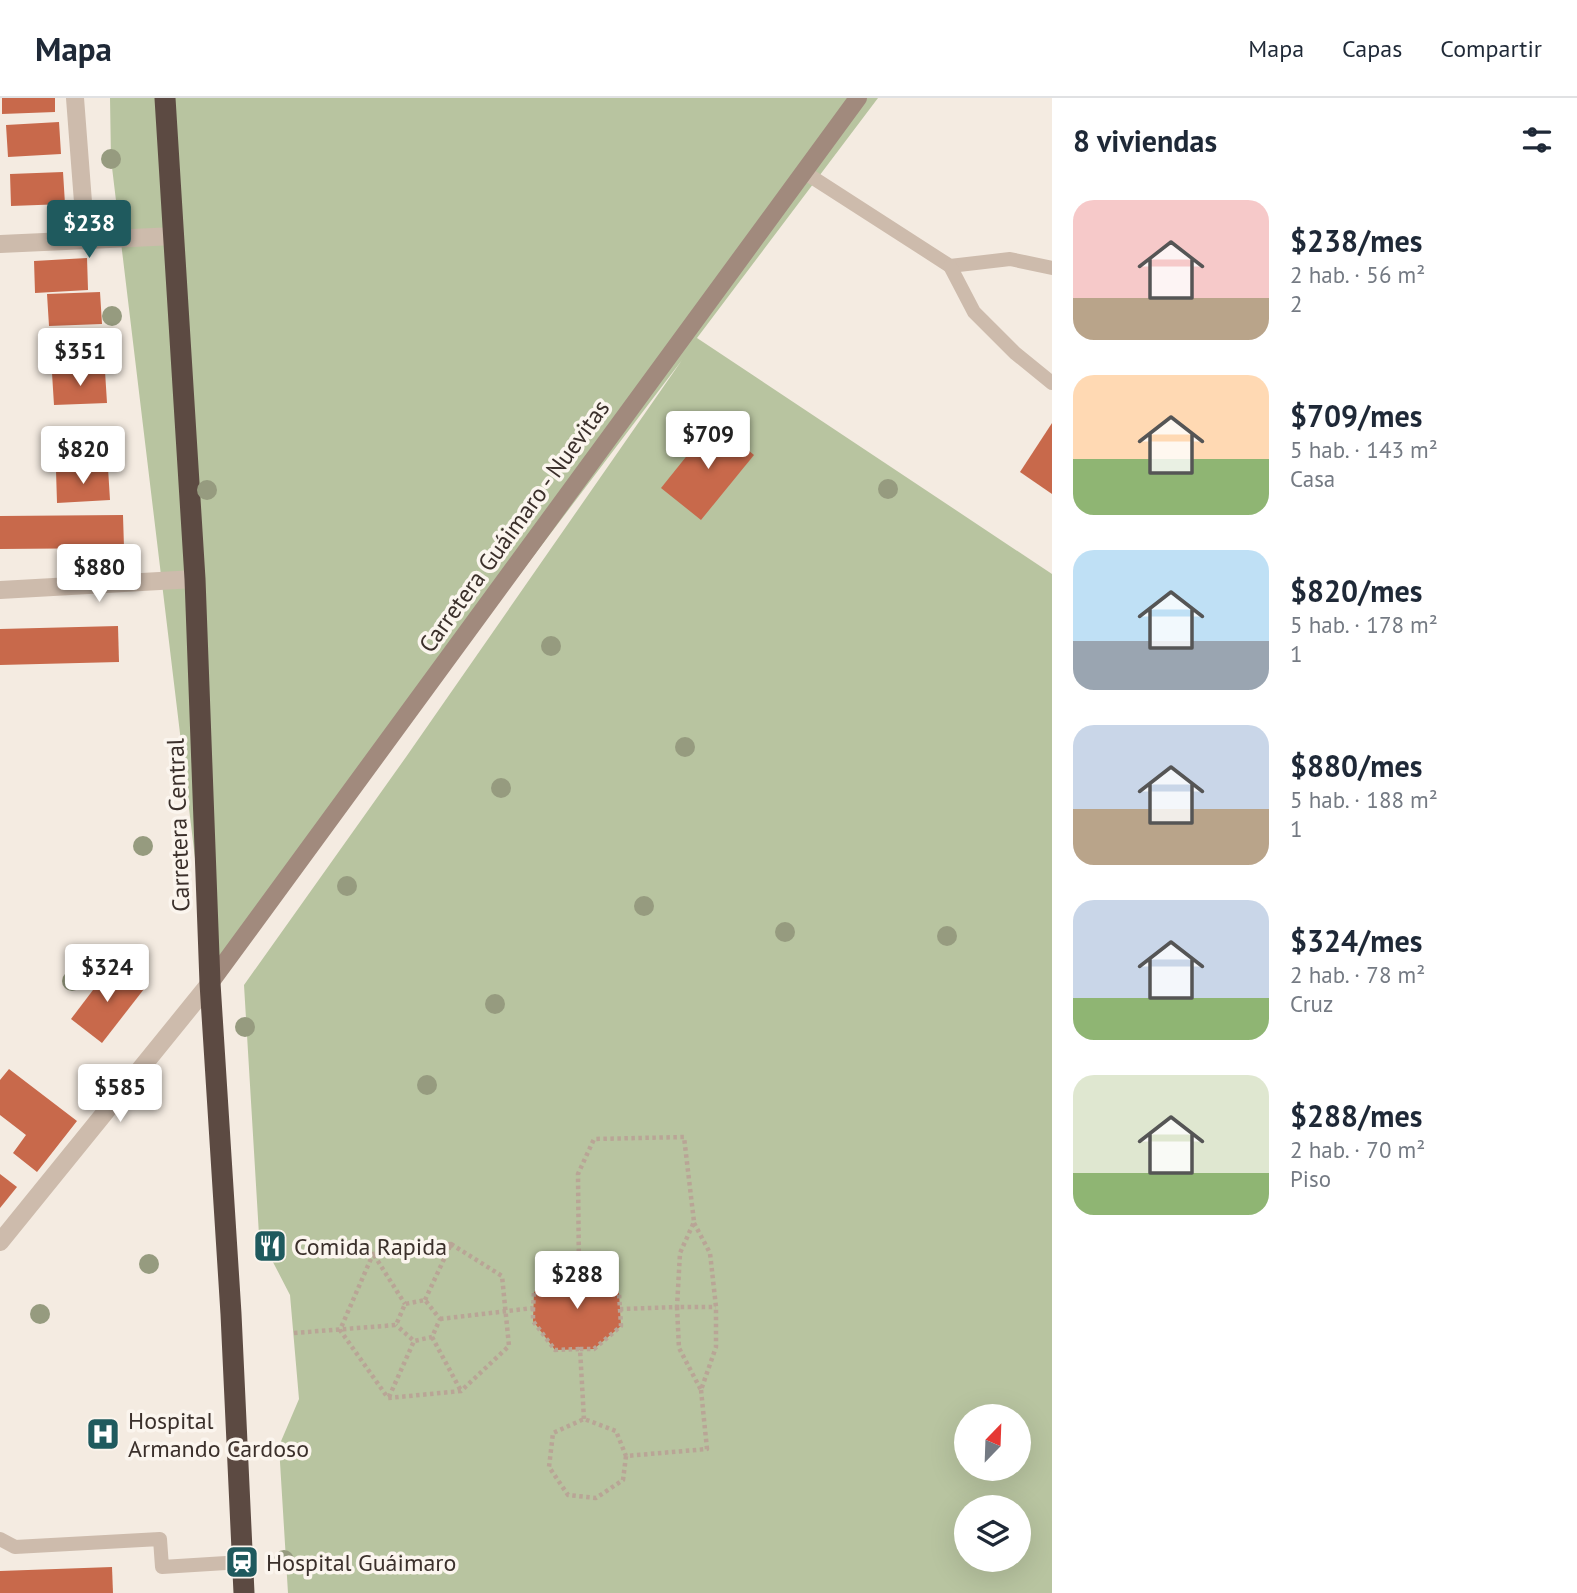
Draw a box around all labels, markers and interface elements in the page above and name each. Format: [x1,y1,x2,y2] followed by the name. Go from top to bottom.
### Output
[35,27,112,70] text: Mapa
[1248,33,1304,64] text: Mapa
[1342,33,1402,64] text: Capas
[1440,33,1542,64] text: Compartir
[1073,121,1217,160] text: 8 viviendas
[1518,121,1556,159] icon: filters
[48,200,130,260] pin: $238
[63,208,115,237] text: $238
[1290,221,1422,260] text: $238/mes
[1129,228,1213,312] icon: home
[1290,260,1425,289] text: 2 hab. · 56 m²
[1290,289,1303,318] text: 2
[39,328,121,388] pin: $351
[54,336,106,365] text: $351
[412,393,616,659] street label: Carretera Guáimaro - Nuevitas
[1290,396,1422,435] text: $709/mes
[1129,403,1213,487] icon: home
[667,412,749,471] pin: $709
[682,419,734,448] text: $709
[42,426,124,486] pin: $820
[57,434,109,463] text: $820
[1290,435,1438,464] text: 5 hab. · 143 m²
[1290,464,1335,493] text: Casa
[58,545,140,604] pin: $880
[73,552,125,581] text: $880
[1290,571,1422,610] text: $820/mes
[1129,578,1213,662] icon: home
[1290,610,1438,639] text: 5 hab. · 178 m²
[1290,639,1303,668] text: 1
[159,738,197,912] street label: Carretera Central
[1290,746,1422,785] text: $880/mes
[1129,753,1213,837] icon: home
[1290,785,1438,814] text: 5 hab. · 188 m²
[1290,814,1303,843] text: 1
[1290,921,1422,960] text: $324/mes
[1129,928,1213,1012] icon: home
[66,944,148,1004] pin: $324
[81,952,133,981] text: $324
[1290,960,1425,989] text: 2 hab. · 78 m²
[1290,989,1333,1018] text: Cruz
[79,1065,161,1124] pin: $585
[94,1072,146,1101] text: $585
[1290,1096,1422,1135] text: $288/mes
[1129,1103,1213,1187] icon: home
[1290,1135,1425,1164] text: 2 hab. · 70 m²
[1290,1164,1331,1193] text: Piso
[251,1227,289,1265] restaurant icon: Comida Rapida
[294,1231,447,1262] place label: Comida Rapida
[536,1252,618,1311] pin: $288
[551,1259,603,1288] text: $288
[954,1404,1031,1480] north arrow
[954,1404,1031,1572] map controls
[128,1405,309,1464] place label: Hospital Armando Cardoso
[84,1415,122,1453] hospital icon: Hospital Armando Cardoso
[954,1495,1031,1572] button: layers
[223,1543,261,1581] station icon: Hospital Guáimaro
[266,1547,456,1578] place label: Hospital Guáimaro

